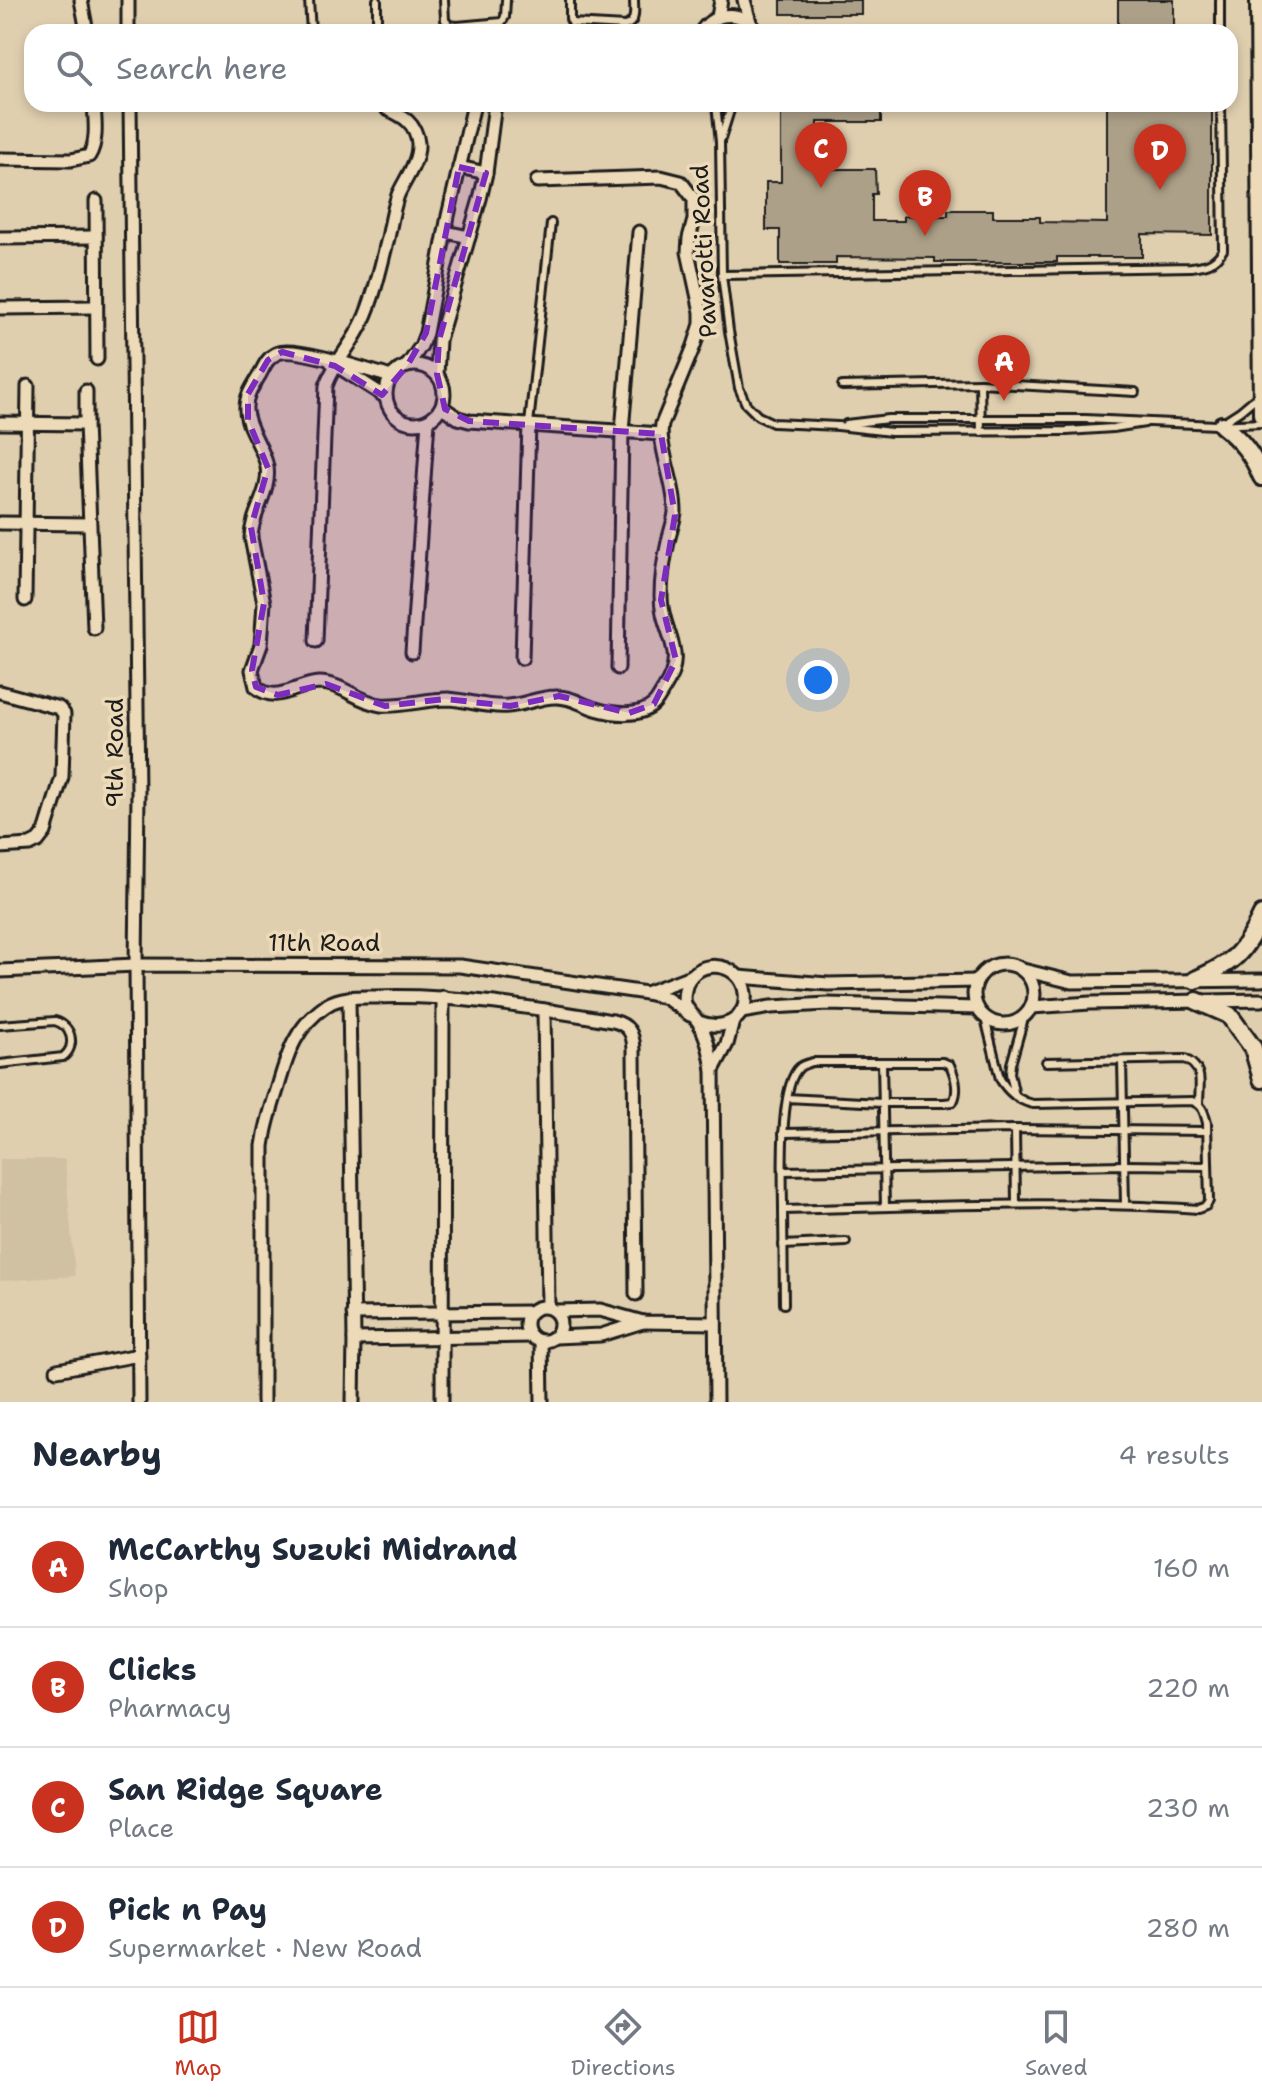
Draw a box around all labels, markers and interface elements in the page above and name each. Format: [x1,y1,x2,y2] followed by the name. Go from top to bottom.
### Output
[24,24,1238,112] search box
[52,46,96,90] icon: search
[116,48,287,89] text: Search here
[795,122,847,188] pin: C
[1134,124,1186,190] pin: D
[683,164,725,338] street label: Pavarotti Road
[899,170,951,236] pin: B
[978,335,1030,401] pin: A
[798,660,838,700] your location
[99,698,131,808] street label: 9th Road
[268,927,380,959] street label: 11th Road
[32,1431,162,1477] text: Nearby
[1118,1437,1230,1472] text: 4 results
[108,1529,518,1570] text: McCarthy Suzuki Midrand
[48,1550,68,1585] text: A
[1153,1550,1230,1585] text: 160 m
[108,1570,169,1605] text: Shop
[108,1649,196,1690] text: Clicks
[50,1670,66,1705] text: B
[1146,1670,1230,1705] text: 220 m
[108,1690,232,1725] text: Pharmacy
[108,1769,383,1810] text: San Ridge Square
[50,1790,66,1825] text: C
[1146,1790,1230,1825] text: 230 m
[108,1810,174,1845] text: Place
[108,1889,267,1930] text: Pick n Pay
[49,1910,67,1945] text: D
[1145,1910,1230,1945] text: 280 m
[108,1930,422,1965] text: Supermarket · New Road
[175,2005,222,2082] tab: Map
[571,2005,676,2082] tab: Directions
[1025,2005,1087,2082] tab: Saved

